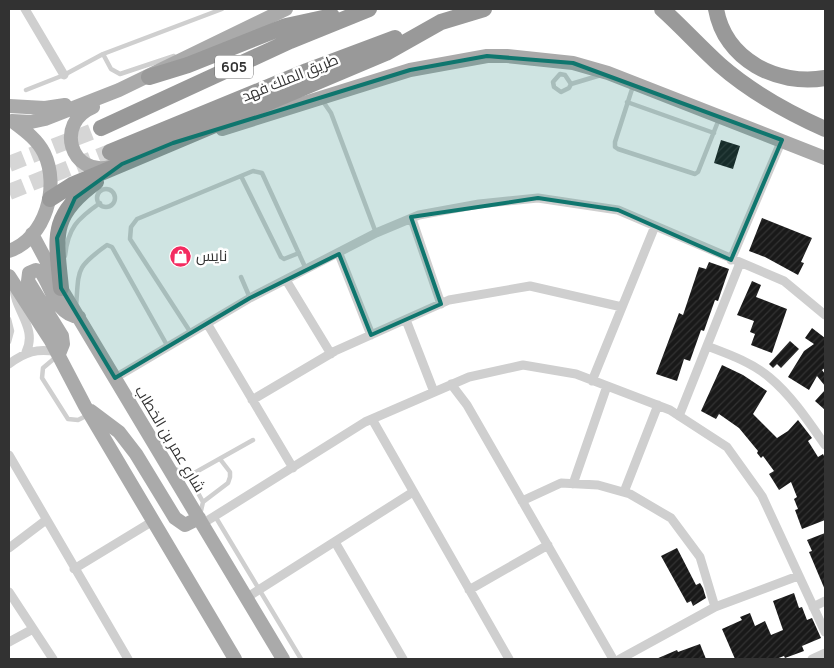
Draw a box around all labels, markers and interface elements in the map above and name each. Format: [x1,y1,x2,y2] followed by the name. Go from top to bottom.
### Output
[238,49,341,106] street label: طريق الملك فهد
[215,56,253,78] road number: 605
[168,244,192,268] shop icon: نايس
[196,245,227,266] place label: نايس
[129,382,211,496] street label: شارع عمر بن الخطاب

